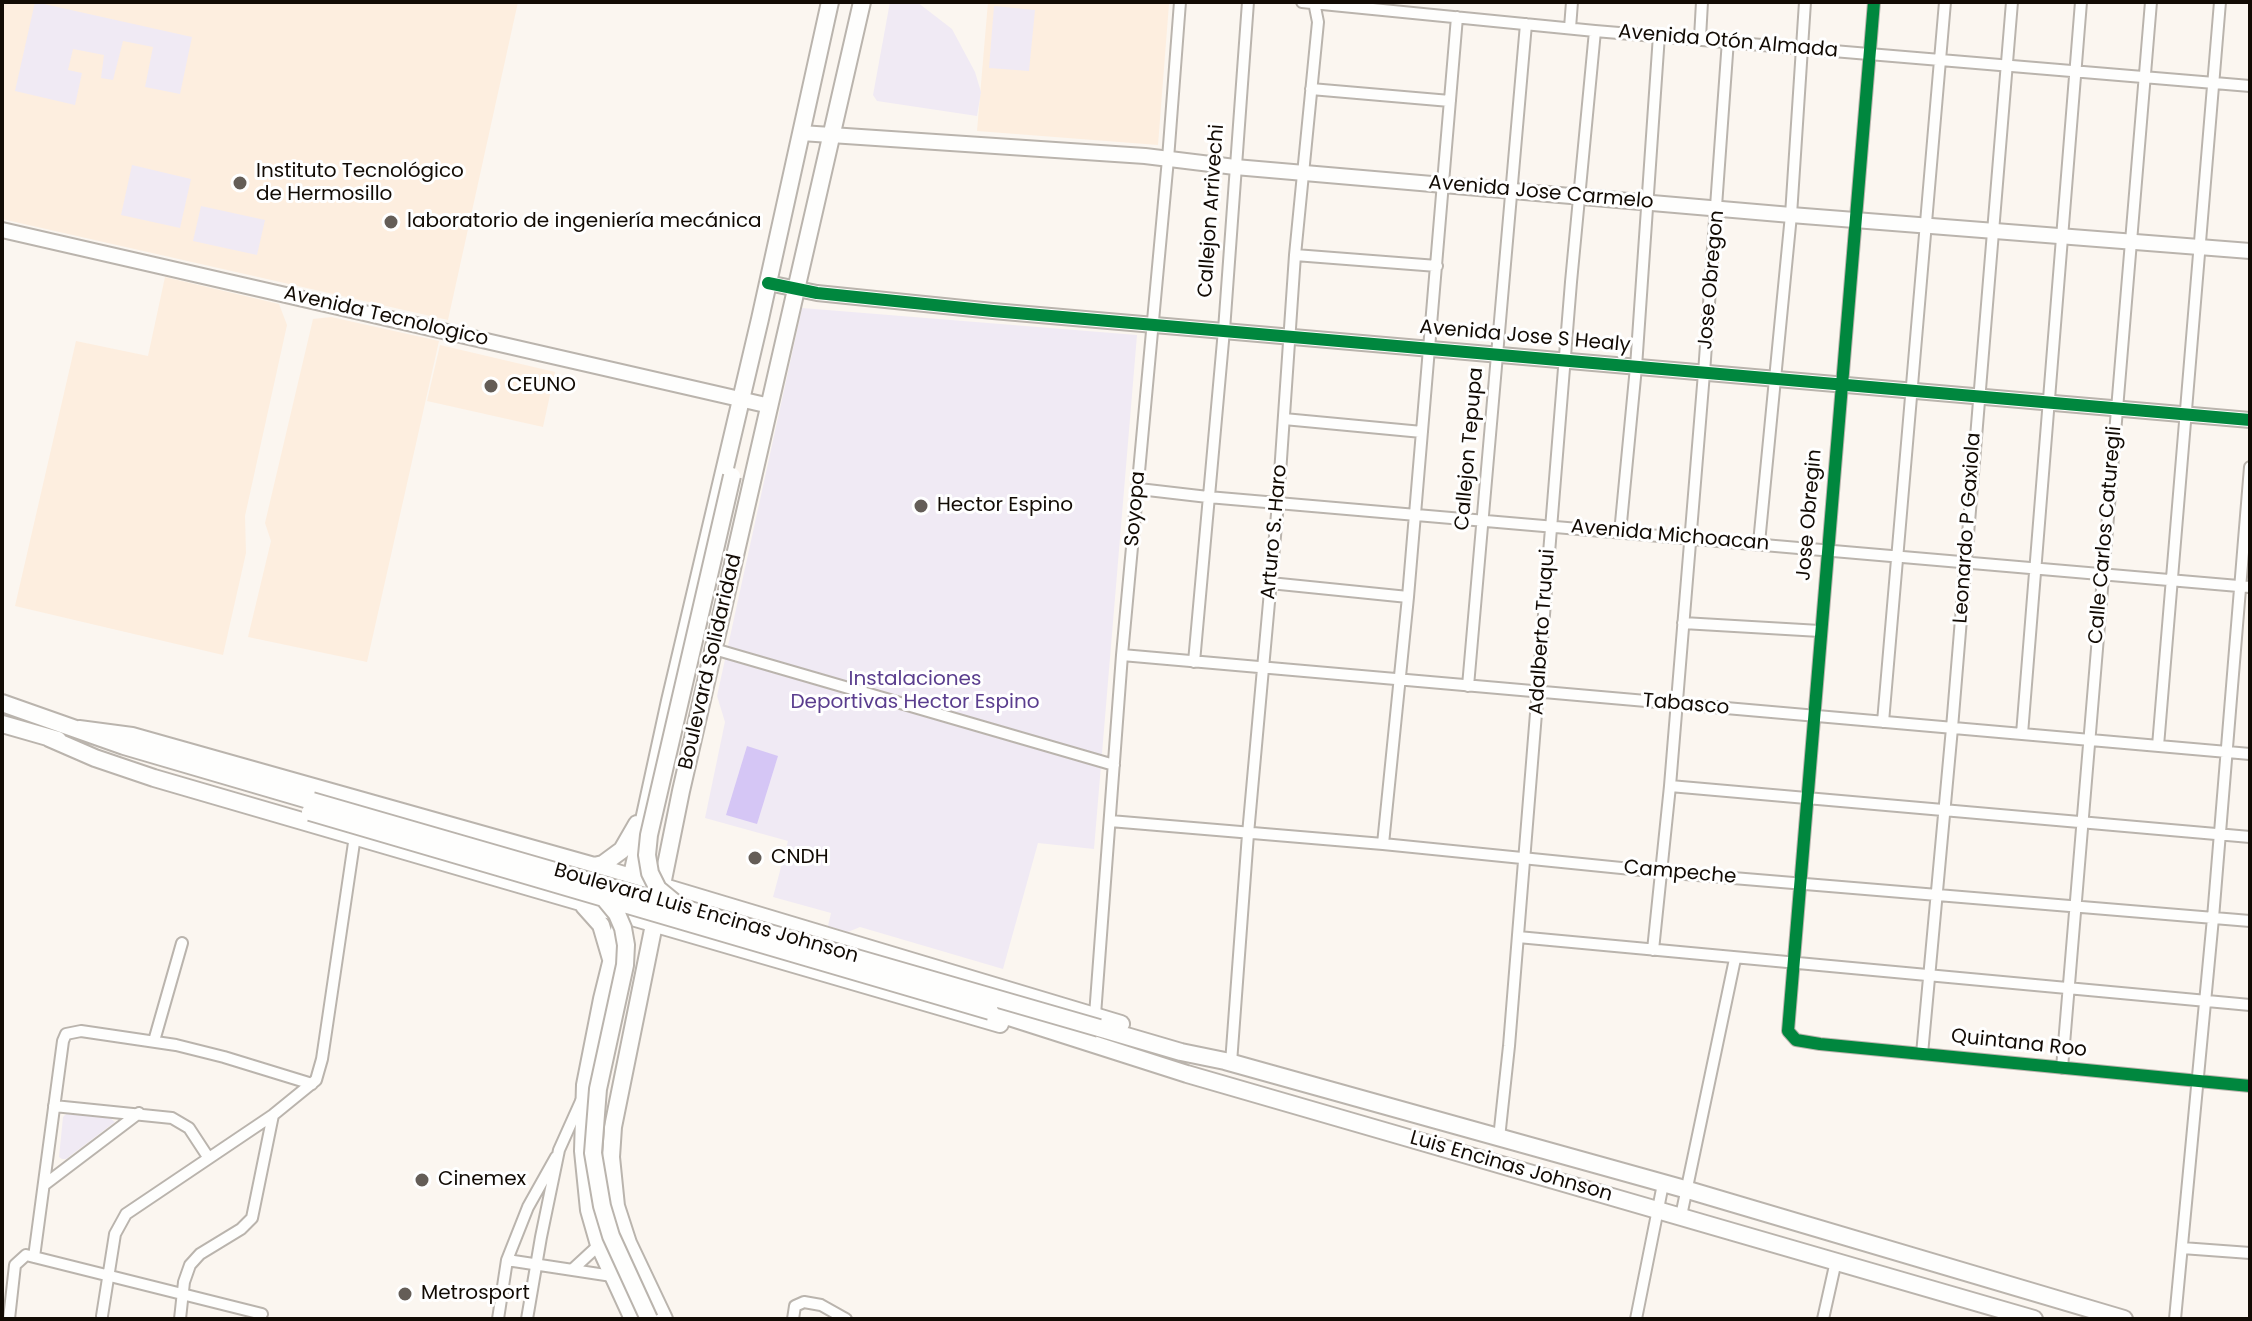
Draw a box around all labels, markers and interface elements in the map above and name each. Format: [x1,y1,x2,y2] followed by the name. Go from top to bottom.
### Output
[1617,20,1839,64] street label: Avenida Otón Almada
[1194,123,1230,299] street label: Callejon Arrivechi
[256,160,464,207] place label: Instituto Tecnológico de Hermosillo
[1427,171,1655,215] street label: Avenida Jose Carmelo
[231,174,249,192] marker: Instituto Tecnológico de Hermosillo
[1694,209,1730,351] street label: Jose Obregon
[407,210,762,234] place label: laboratorio de ingeniería mecánica
[382,213,400,231] marker: laboratorio de ingeniería mecánica
[281,282,491,352] street label: Avenida Tecnologico
[1418,316,1632,358] street label: Avenida Jose S Healy
[1451,366,1489,532] street label: Callejon Tepupa
[507,374,576,398] place label: CEUNO
[482,377,500,395] marker: CEUNO
[2085,425,2127,645] street label: Calle Carlos Caturegli
[1949,432,1987,624] street label: Leonardo P Gaxiola
[1792,448,1828,582] street label: Jose Obregin
[1257,463,1293,601] street label: Arturo S. Haro
[1121,470,1151,548] street label: Soyopa
[937,494,1073,518] place label: Hector Espino
[912,497,930,515] marker: Hector Espino
[1570,515,1770,557] street label: Avenida Michoacan
[1525,548,1561,716] street label: Adalberto Truqui
[674,552,748,772] street label: Boulevard Solidaridad
[790,668,1040,715] park label: Instalaciones Deportivas Hector Espino
[1642,689,1730,721] street label: Tabasco
[771,846,828,870] place label: CNDH
[746,849,764,867] marker: CNDH
[1623,856,1737,890] street label: Campeche
[551,859,861,969] street label: Boulevard Luis Encinas Johnson
[1950,1025,2088,1063] street label: Quintana Roo
[1407,1127,1615,1207] street label: Luis Encinas Johnson
[438,1168,526,1192] place label: Cinemex
[413,1171,431,1189] marker: Cinemex
[421,1282,530,1306] place label: Metrosport
[396,1285,414,1303] marker: Metrosport

